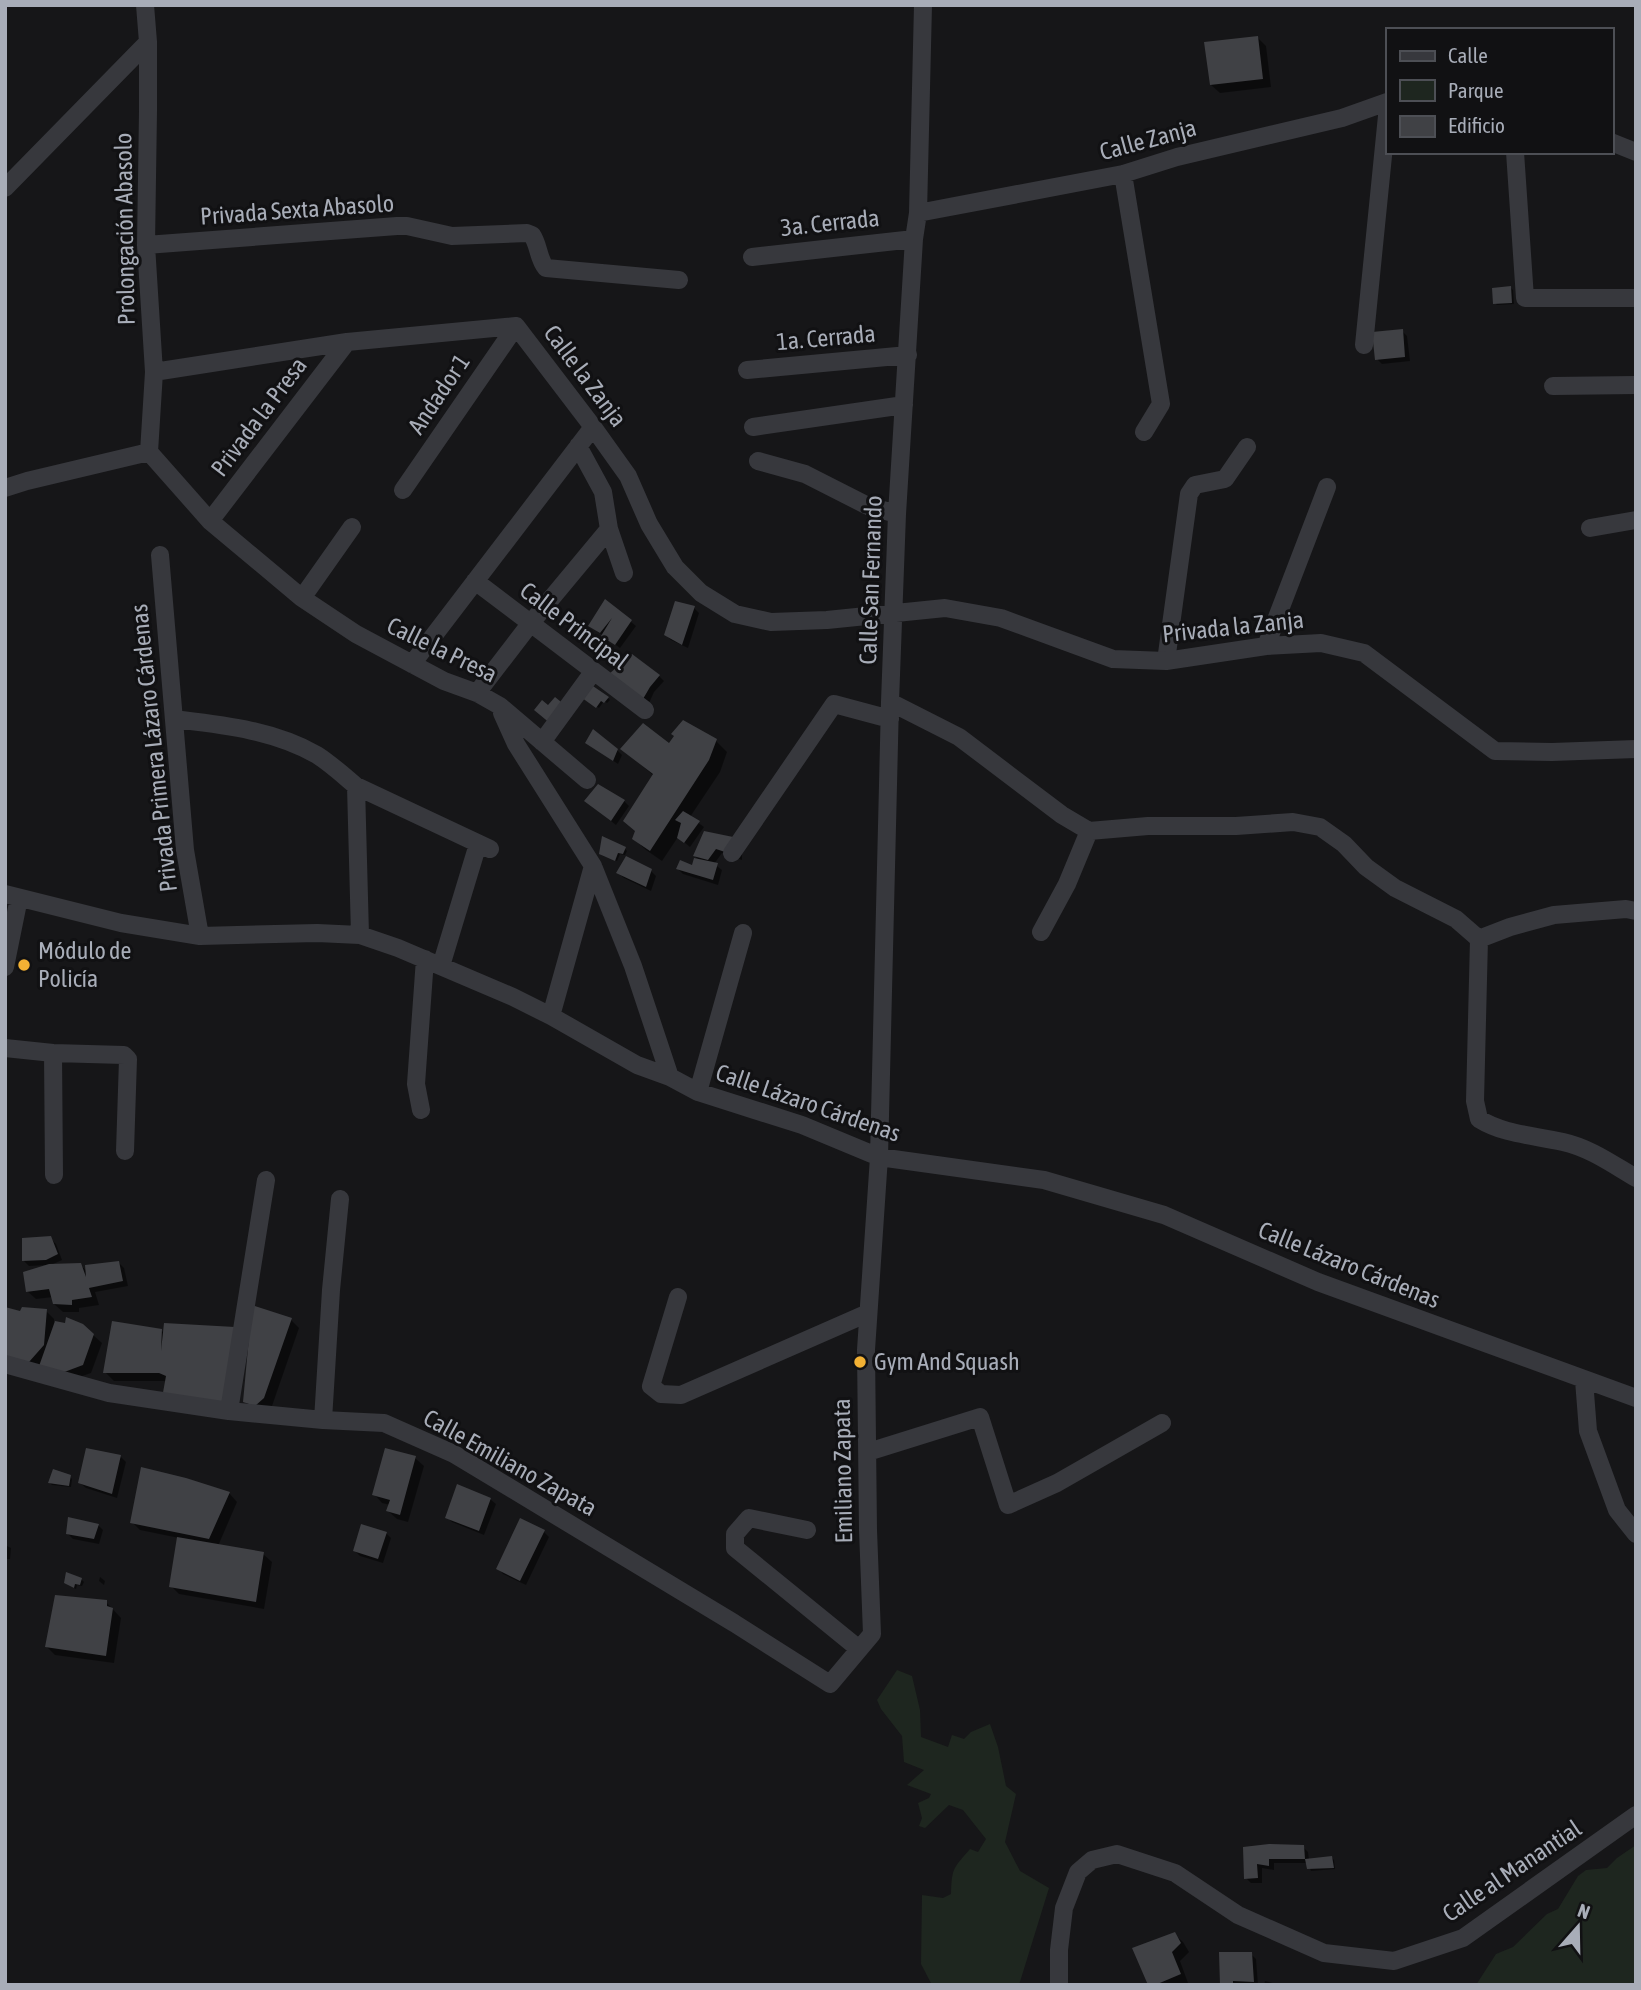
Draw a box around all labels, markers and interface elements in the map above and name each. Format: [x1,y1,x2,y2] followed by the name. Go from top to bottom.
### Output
[1386,28,1613,154] legend
[1448,43,1488,67] text: Calle
[1448,78,1503,102] text: Parque
[1448,113,1505,137] text: Edificio
[1097,114,1199,165] street label: Calle Zanja
[109,133,140,325] street label: Prolongación Abasolo
[199,189,395,230] street label: Privada Sexta Abasolo
[779,204,881,241] street label: 3a. Cerrada
[539,320,632,432] street label: Calle la Zanja
[775,320,876,355] street label: 1a. Cerrada
[402,349,475,439] street label: Andador 1
[205,352,312,481] street label: Privada la Presa
[854,495,887,665] street label: Calle San Fernando
[515,576,634,675] street label: Calle Principal
[125,603,182,893] street label: Privada Primera Lázaro Cárdenas
[1161,606,1305,647] street label: Privada la Zanja
[383,611,502,688] street label: Calle la Presa
[38,937,131,992] place label: Módulo de Policía
[16,957,32,973] marker: Módulo de Policía
[712,1058,904,1147] street label: Calle Lázaro Cárdenas
[1255,1216,1444,1313] street label: Calle Lázaro Cárdenas
[874,1348,1020,1375] place label: Gym And Squash
[852,1354,868,1370] marker: Gym And Squash
[828,1398,857,1544] street label: Emiliano Zapata
[419,1404,601,1521] street label: Calle Emiliano Zapata
[1437,1814,1587,1927] street label: Calle al Manantial
[1543,1892,1613,1962] north arrow
[1575,1899,1593,1923] text: N

